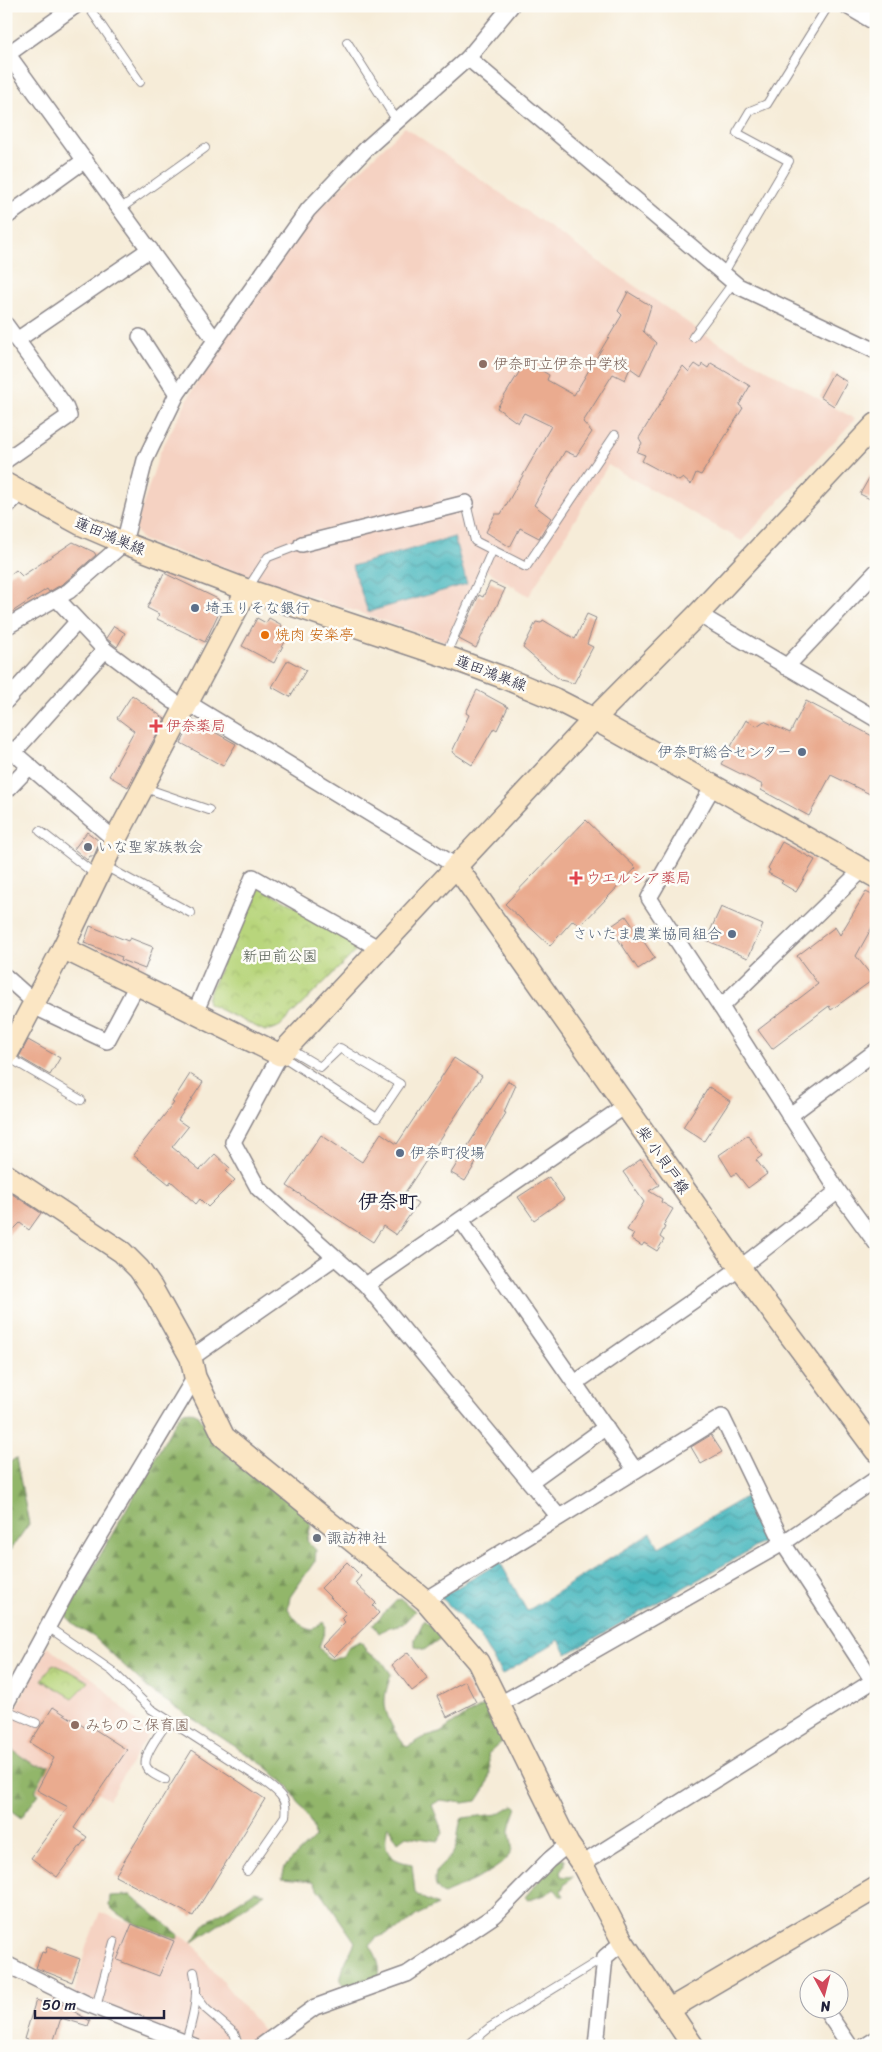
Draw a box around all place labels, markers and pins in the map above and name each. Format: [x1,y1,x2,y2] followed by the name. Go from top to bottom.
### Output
[493,351,628,377] place label: 伊奈町立伊奈中学校
[477,358,489,370] marker: 伊奈町立伊奈中学校
[205,595,310,621] place label: 埼玉りそな銀行
[189,602,201,614] marker: 埼玉りそな銀行
[275,622,354,648] place label: 焼肉 安楽亭
[259,629,271,641] marker: 焼肉 安楽亭
[166,713,226,739] place label: 伊奈薬局
[150,720,162,732] marker: 伊奈薬局
[658,739,792,765] place label: 伊奈町総合センター
[796,746,808,758] marker: 伊奈町総合センター
[98,834,203,860] place label: いな聖家族教会
[82,841,94,853] marker: いな聖家族教会
[586,865,691,891] place label: ウエルシア薬局
[570,872,582,884] marker: ウエルシア薬局
[573,921,722,947] place label: さいたま農業協同組合
[726,928,738,940] marker: さいたま農業協同組合
[410,1140,485,1166] place label: 伊奈町役場
[394,1147,406,1159] marker: 伊奈町役場
[327,1525,387,1551] place label: 諏訪神社
[311,1532,323,1544] marker: 諏訪神社
[85,1712,189,1738] place label: みちのこ保育園
[69,1719,81,1731] marker: みちのこ保育園

